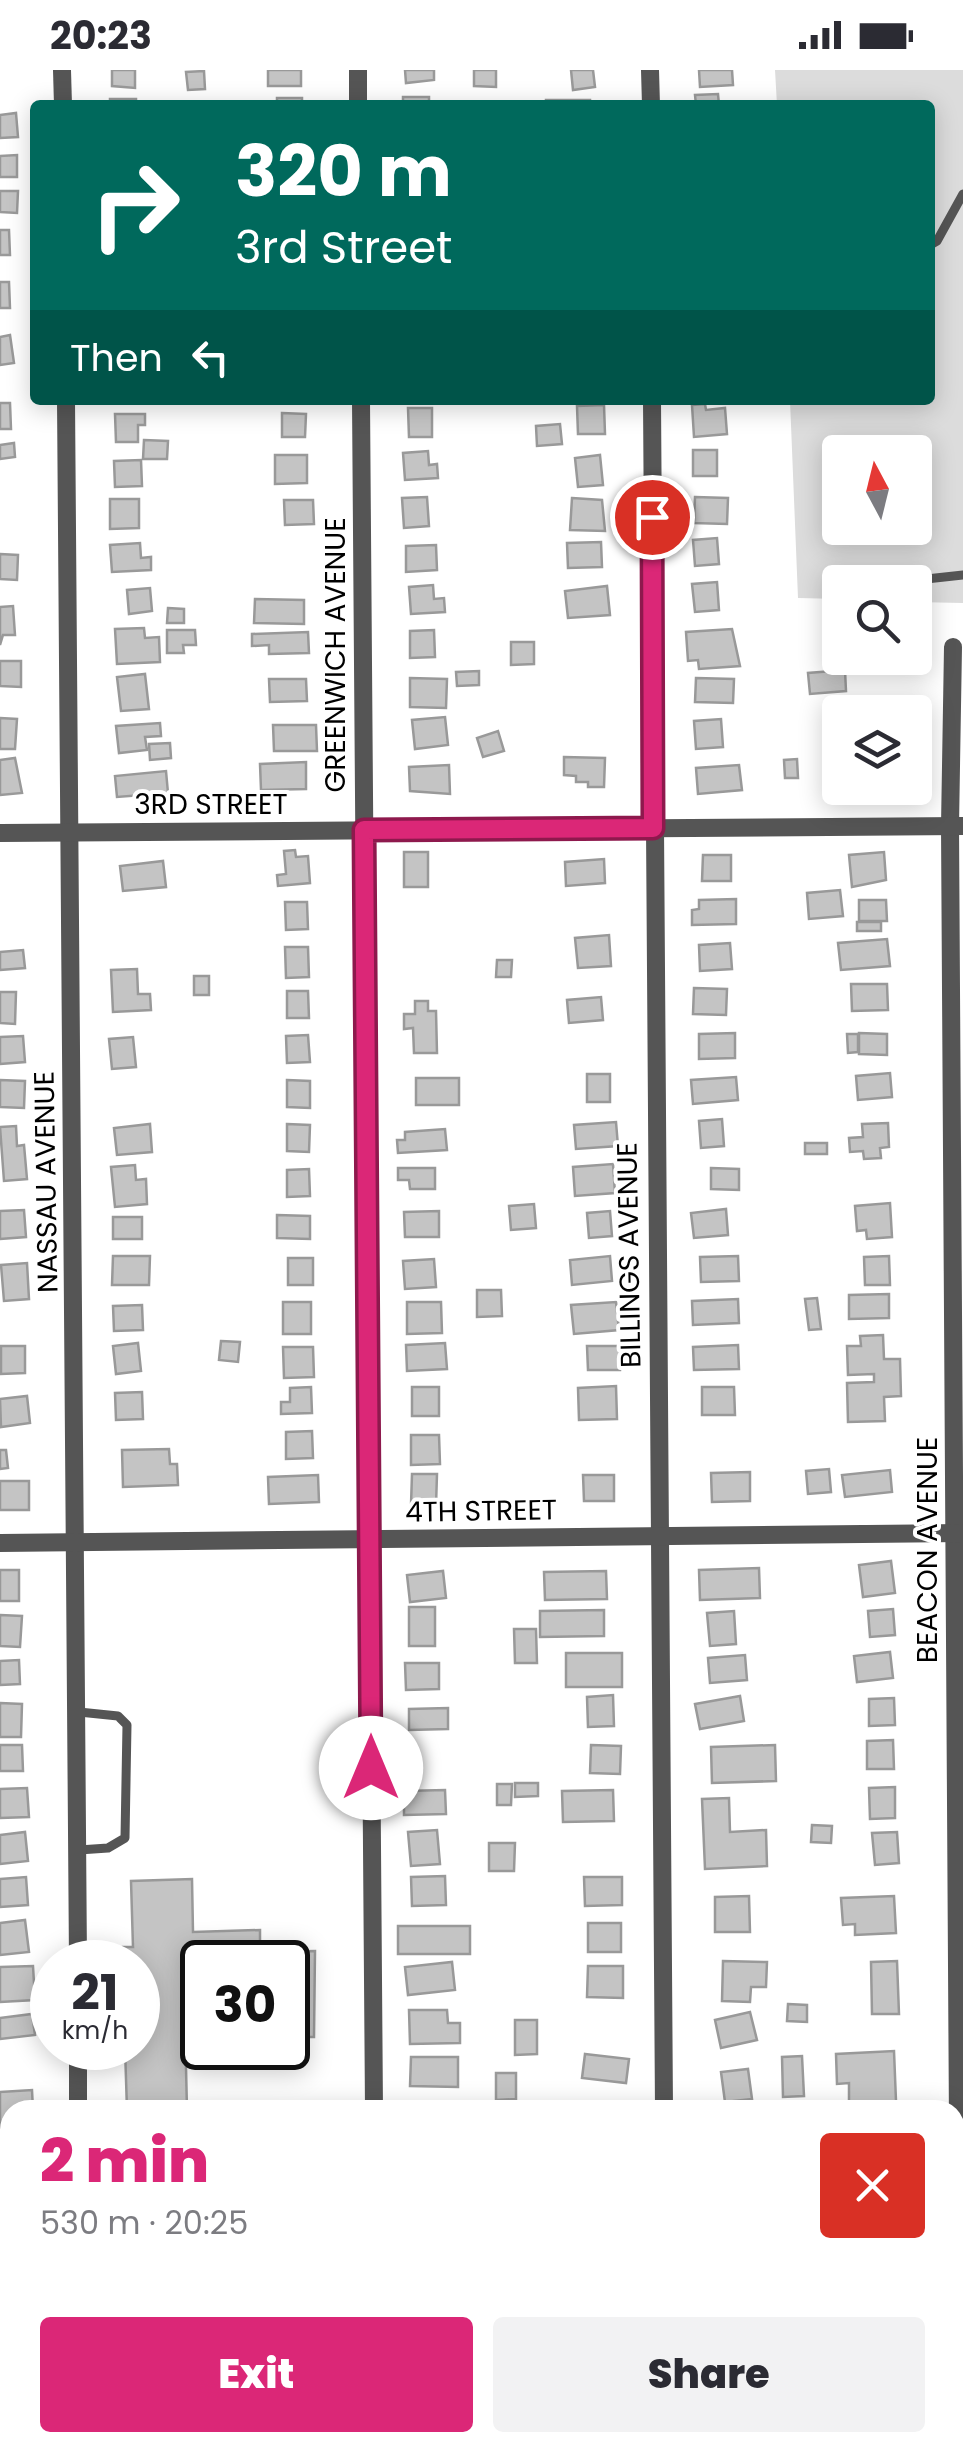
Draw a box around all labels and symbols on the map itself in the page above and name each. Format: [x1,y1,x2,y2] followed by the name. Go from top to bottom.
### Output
[822,435,932,545] north arrow
[610,475,695,560] pin
[316,517,355,793] street label: GREENWICH AVENUE
[134,785,288,824] street label: 3RD STREET
[25,1071,67,1293] street label: NASSAU AVENUE
[608,1142,650,1368] street label: BILLINGS AVENUE
[908,1437,947,1663] street label: BEACON AVENUE
[405,1490,557,1532] street label: 4TH STREET
[319,1716,423,1820] position arrow
[180,1940,310,2070] speed limit sign: 30

